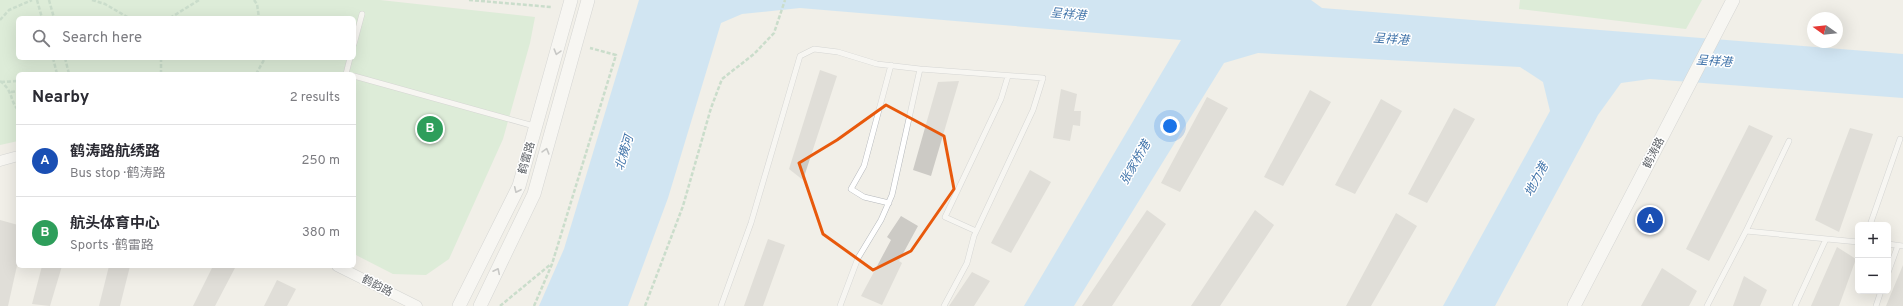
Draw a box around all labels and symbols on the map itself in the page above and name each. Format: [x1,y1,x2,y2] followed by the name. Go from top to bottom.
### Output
[1049,5,1089,25] water label: 呈祥港
[1807,12,1843,48] north arrow
[1372,31,1412,49] water label: 呈祥港
[553,48,562,55] one-way arrow
[1695,53,1735,71] water label: 呈祥港
[417,114,443,144] pin: B
[1160,116,1180,136] your location
[612,132,638,173] water label: 北横河
[1640,135,1668,171] street label: 鹤涛路
[1117,136,1156,188] water label: 张家桥港
[516,140,538,176] street label: 鹤雷路
[541,148,550,155] one-way arrow
[1521,159,1553,200] water label: 地力港
[514,186,522,193] one-way arrow
[1637,205,1663,235] pin: A
[492,268,500,275] one-way arrow
[359,272,395,300] street label: 鹤韵路

